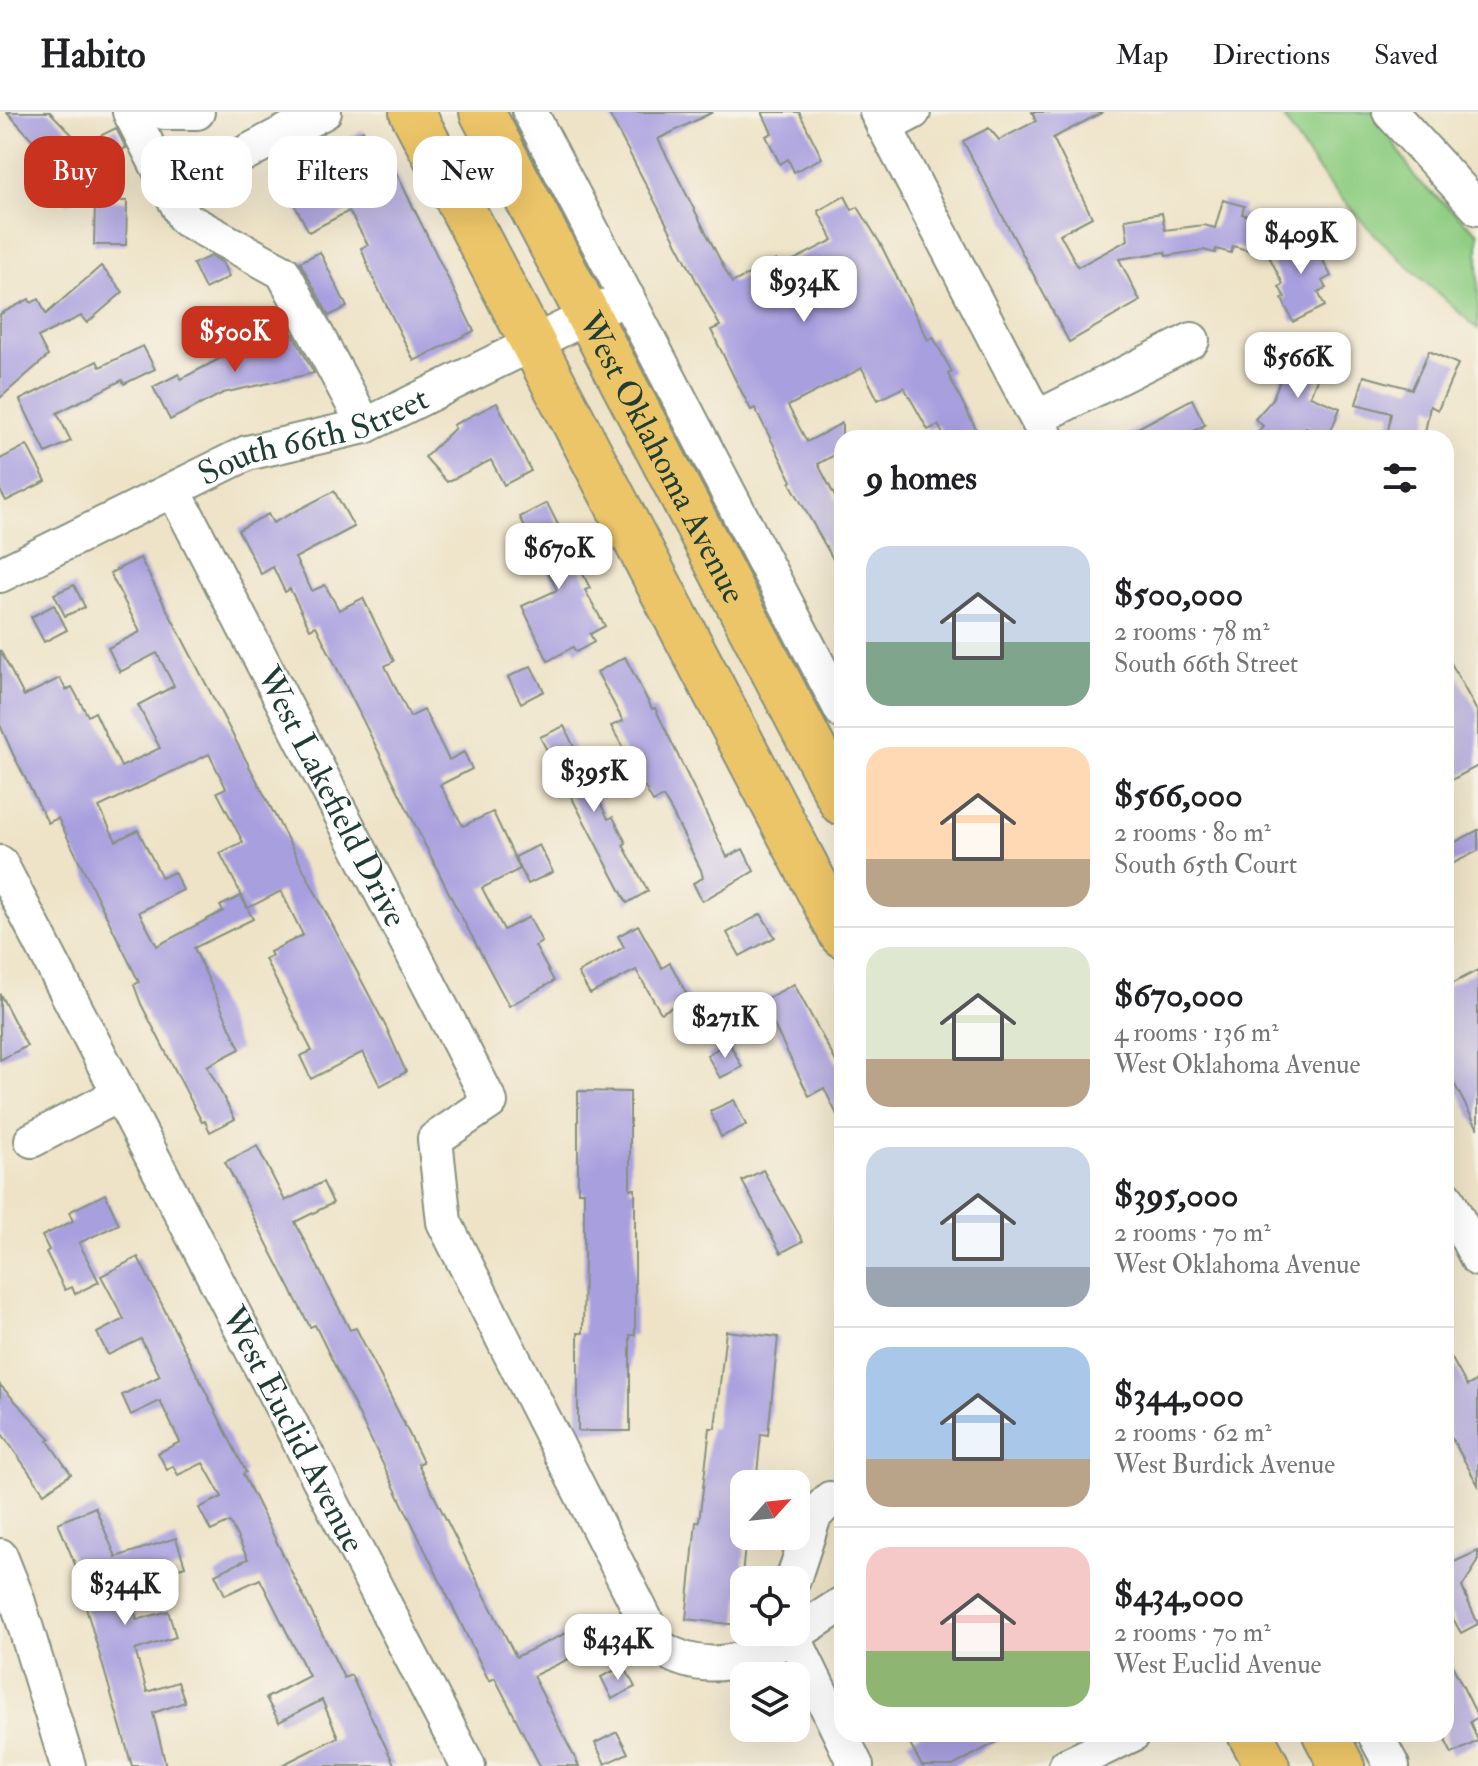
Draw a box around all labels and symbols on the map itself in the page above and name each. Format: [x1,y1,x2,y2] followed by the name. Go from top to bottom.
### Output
[1245,208,1357,276] pin: $409K
[748,256,860,324] pin: $934K
[568,304,756,611] street label: West Oklahoma Avenue
[179,306,291,374] pin: $500K
[1242,332,1354,400] pin: $566K
[191,377,436,495] street label: South 66th Street
[503,523,615,591] pin: $670K
[246,658,417,934] street label: West Lakefield Drive
[538,746,650,814] pin: $395K
[669,992,781,1060] pin: $271K
[212,1298,375,1560] street label: West Euclid Avenue
[730,1470,810,1550] north arrow
[69,1559,181,1627] pin: $344K
[562,1614,674,1682] pin: $434K

